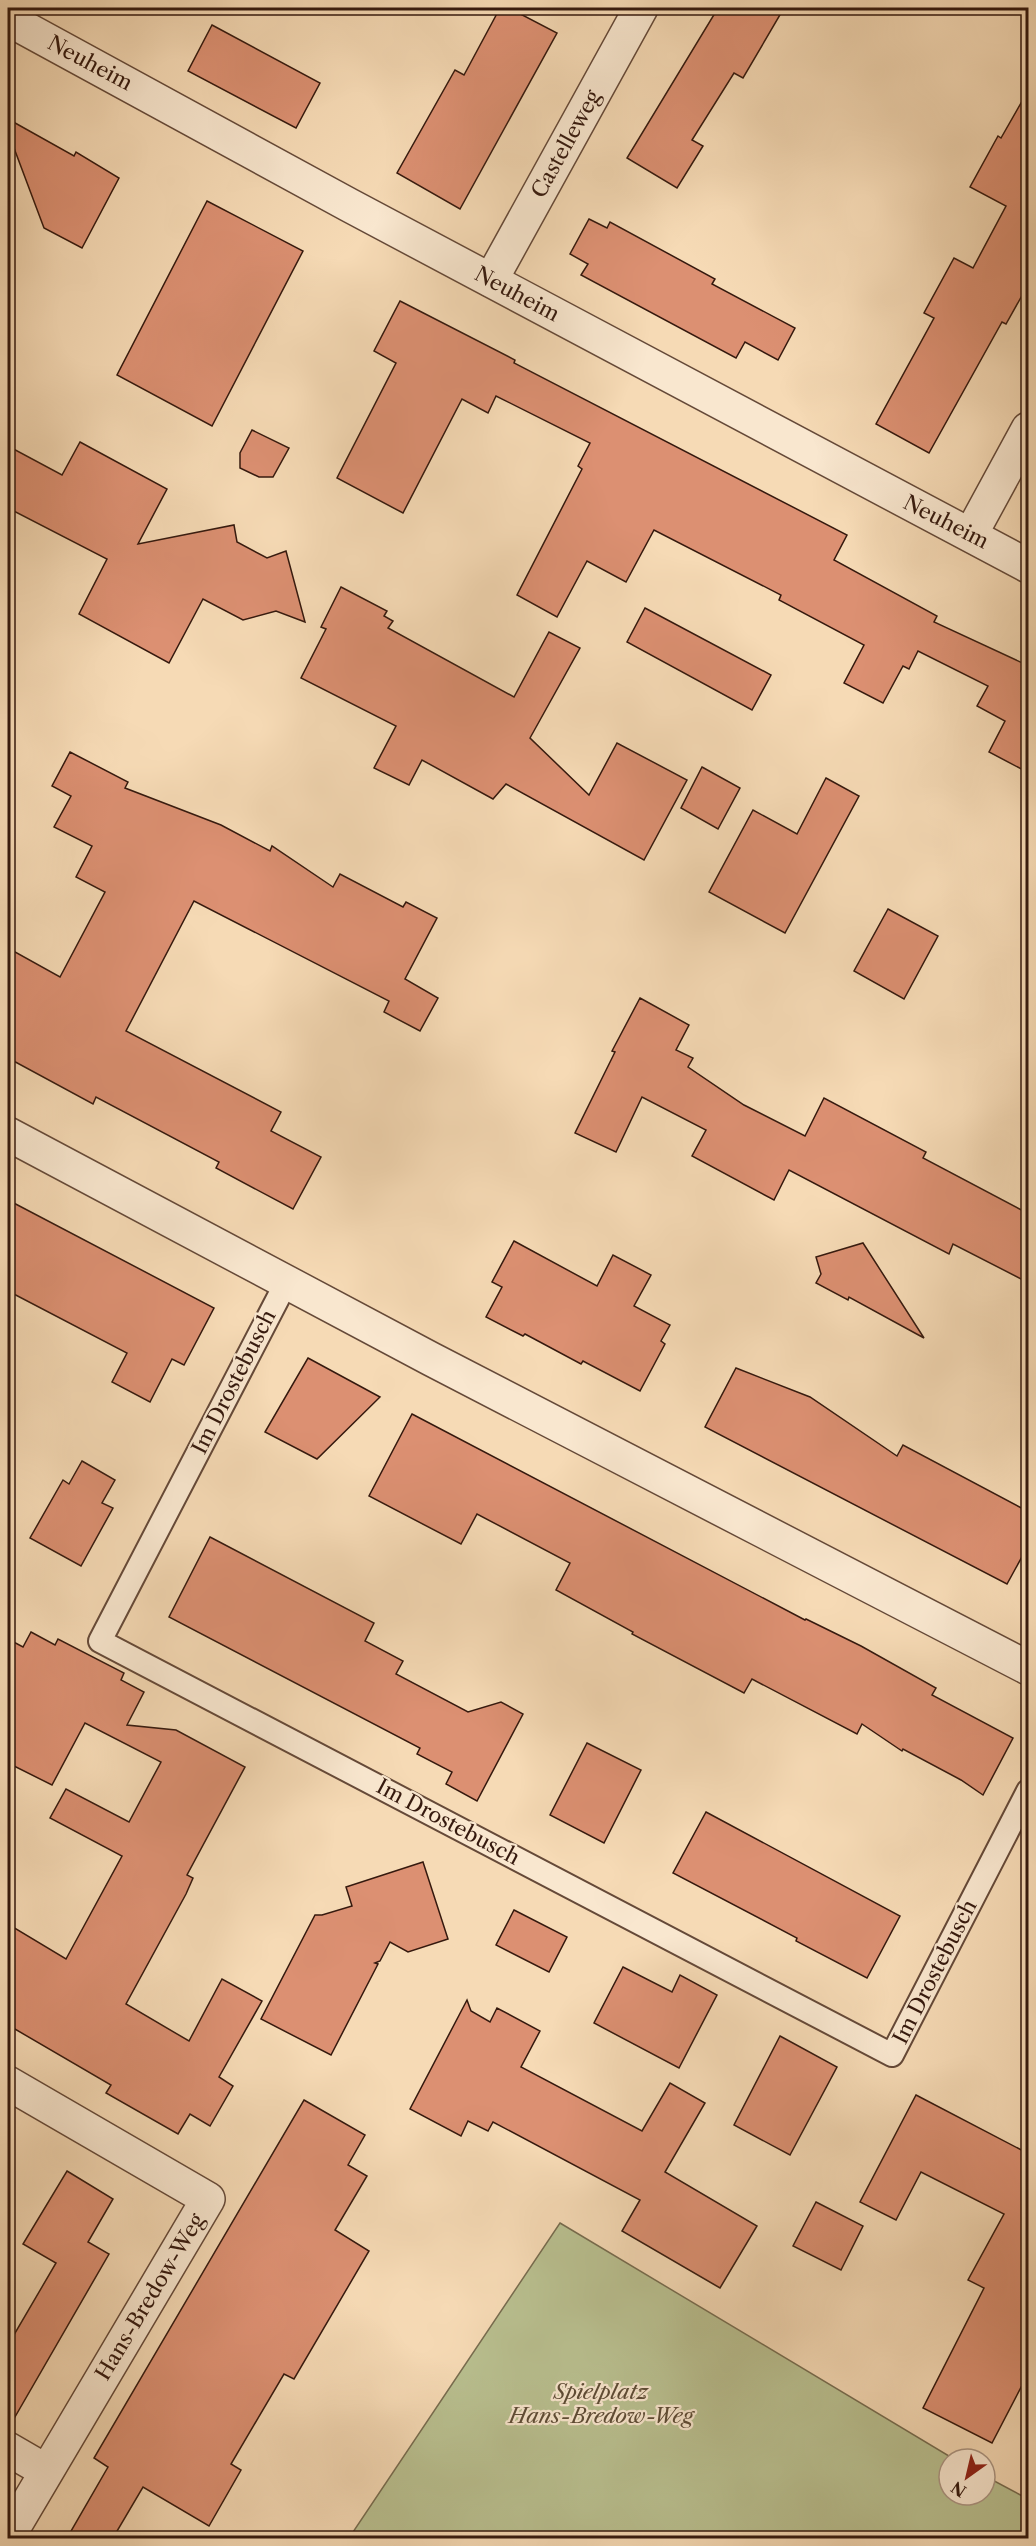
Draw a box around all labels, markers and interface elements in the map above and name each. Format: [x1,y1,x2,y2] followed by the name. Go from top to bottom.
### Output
[44,30,137,95] street label: Neuheim
[526,85,606,202] street label: Castelleweg
[471,261,564,326] street label: Neuheim
[899,489,993,554] street label: Neuheim
[186,1305,281,1458] street label: Im Drostebusch
[372,1773,524,1870] street label: Im Drostebusch
[887,1895,982,2048] street label: Im Drostebusch
[90,2208,210,2385] street label: Hans-Bredow-Weg
[507,2379,696,2428] park label: Spielplatz Hans-Bredow-Weg
[937,2447,997,2507] north arrow
[947,2477,970,2502] text: N

